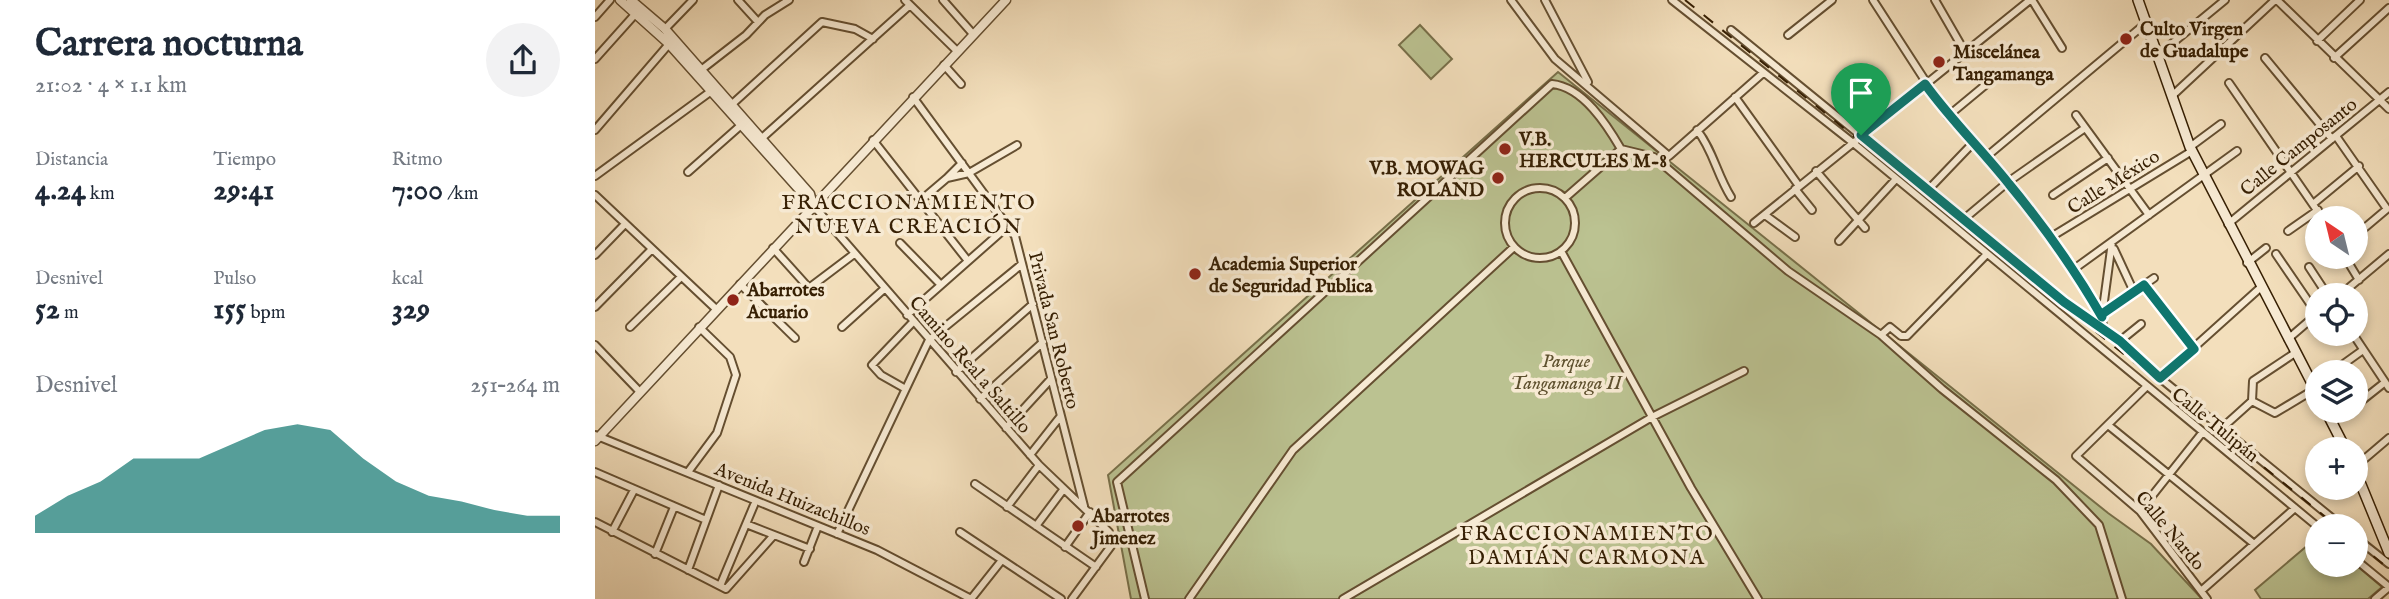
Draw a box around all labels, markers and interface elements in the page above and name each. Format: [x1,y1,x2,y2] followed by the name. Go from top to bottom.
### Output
[2140,18,2249,64] place label: Culto Virgen de Guadalupe
[35,21,303,69] text: Carrera nocturna
[486,23,560,97] button: share
[2118,31,2134,47] marker: Culto Virgen de Guadalupe
[1952,41,2055,87] place label: Miscelánea Tangamanga
[1931,54,1947,70] marker: Miscelánea Tangamanga
[1831,63,1891,135] pin
[35,71,187,100] text: 21:02 · 4 × 1.1 km
[1842,74,1880,112] icon: arrive
[2236,93,2363,202] street label: Calle Camposanto
[1518,128,1667,174] place label: V.B. HERCULES M-8
[1497,141,1513,157] marker: V.B. HERCULES M-8
[2064,145,2165,220] street label: Calle México
[35,148,108,172] text: Distancia
[213,148,276,172] text: Tiempo
[392,148,442,172] text: Ritmo
[1369,157,1485,203] place label: V.B. MOWAG ROLAND
[1490,170,1506,186] marker: V.B. MOWAG ROLAND
[35,172,86,210] text: 4.24
[213,172,274,210] text: 29:41
[392,172,443,210] text: 7:00
[86,182,115,206] text: km
[443,182,479,206] text: /km
[781,190,1037,241] district label: FRACCIONAMIENTO NUEVA CREACIÓN
[2305,206,2368,270] north arrow
[2305,206,2368,577] map controls
[1022,249,1084,412] street label: Privada San Roberto
[1208,253,1373,299] place label: Academia Superior de Seguridad Publica
[1187,266,1203,282] marker: Academia Superior de Seguridad Publica
[35,267,103,291] text: Desnivel
[213,267,256,291] text: Pulso
[392,267,423,291] text: kcal
[746,279,825,325] place label: Abarrotes Acuario
[2305,283,2368,346] button: locate
[35,291,60,329] text: 52
[213,291,246,329] text: 155
[392,291,430,329] text: 329
[725,292,741,308] marker: Abarrotes Acuario
[903,292,1036,439] street label: Camino Real a Saltillo
[60,301,79,325] text: m
[246,301,285,325] text: bpm
[1511,350,1623,396] park label: Parque Tangamanga II
[2305,360,2368,423] button: layers
[35,371,117,400] text: Desnivel
[470,371,560,400] text: 251–264 m
[2166,383,2263,468] street label: Calle Tulipán
[2305,437,2368,500] button: +
[710,457,874,542] street label: Avenida Huizachillos
[2129,487,2210,576] street label: Calle Nardo
[1089,505,1170,551] place label: Abarrotes Jimenez
[2305,514,2368,577] button: −
[1070,518,1086,534] marker: Abarrotes Jimenez
[1459,521,1715,572] district label: FRACCIONAMIENTO DAMIÁN CARMONA

